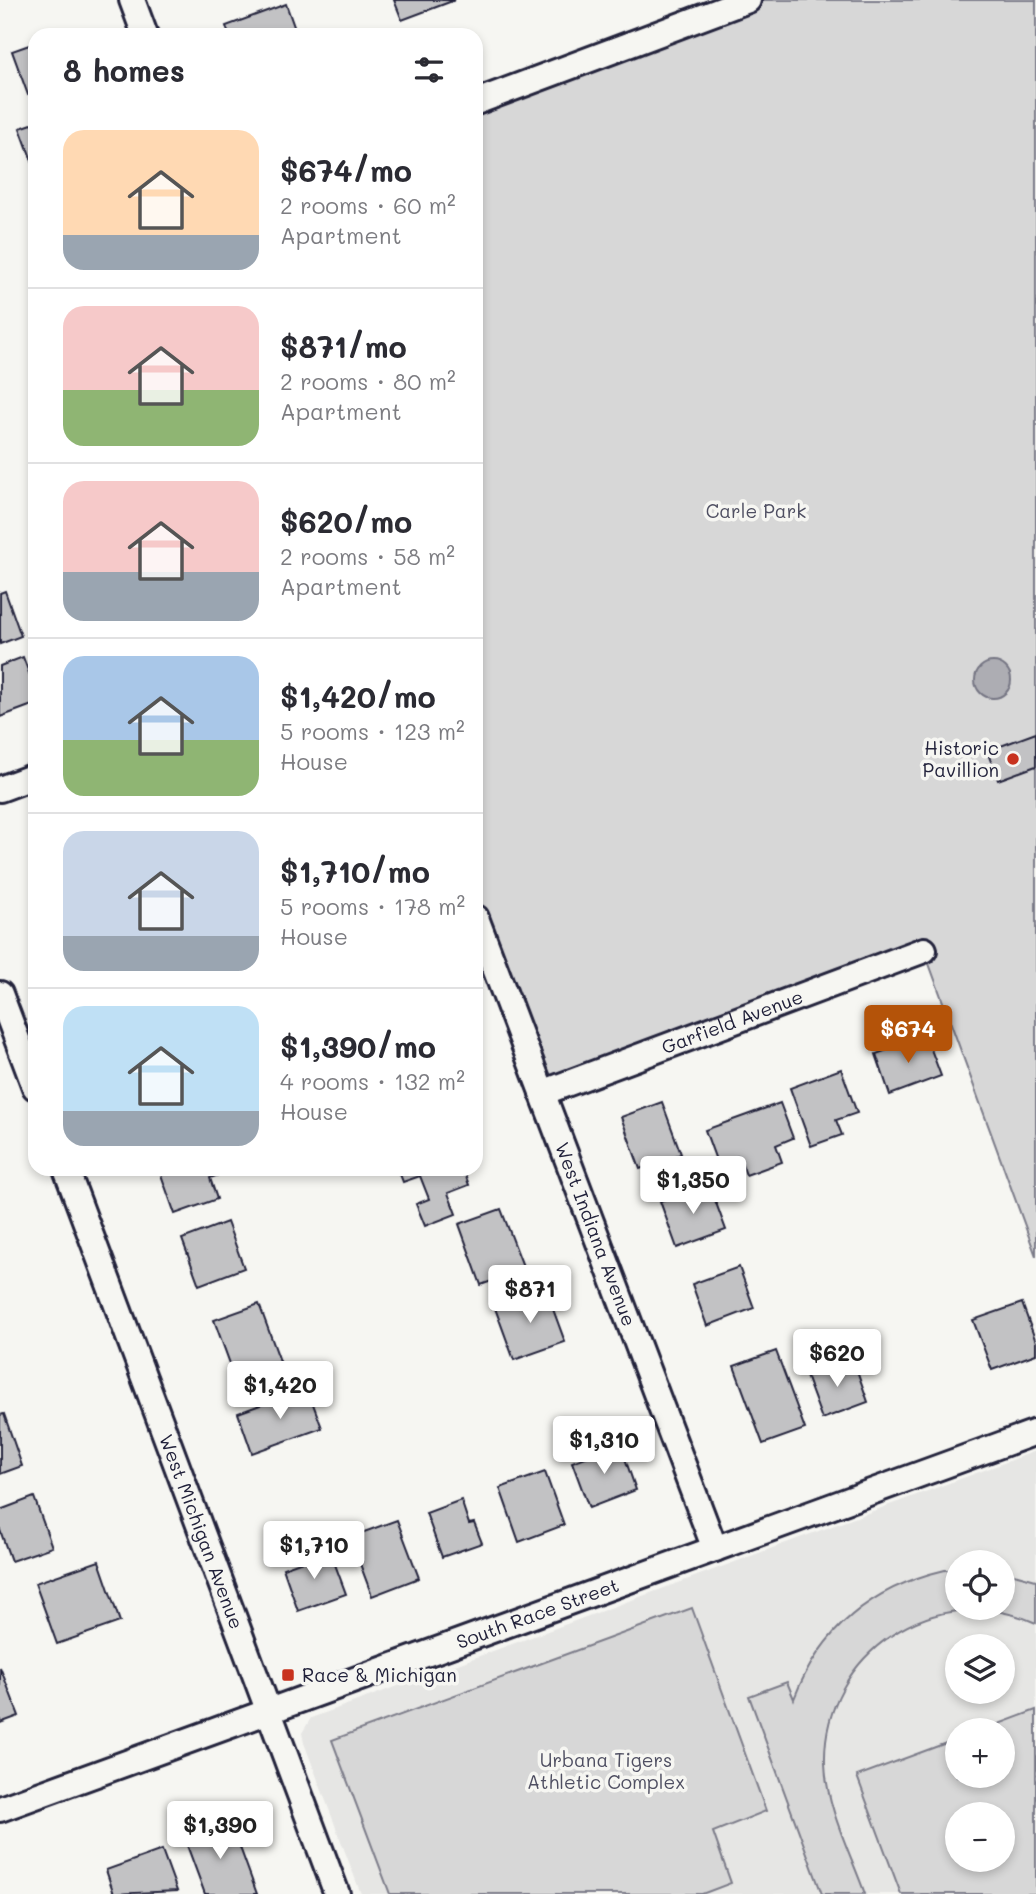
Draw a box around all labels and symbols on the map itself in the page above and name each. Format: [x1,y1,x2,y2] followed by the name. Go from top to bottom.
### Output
[706,498,806,523] park label: Carle Park
[923,735,999,782] place label: Historic Pavillion
[1005,751,1021,767] marker: Historic Pavillion
[658,984,806,1059] street label: Garfield Avenue
[867,1006,949,1065] pin: $674
[550,1138,642,1330] street label: West Indiana Avenue
[636,1156,750,1216] pin: $1,350
[489,1266,571,1325] pin: $871
[796,1330,878,1389] pin: $620
[223,1362,337,1421] pin: $1,420
[547,1416,661,1476] pin: $1,310
[154,1430,250,1632] street label: West Michigan Avenue
[257,1522,371,1581] pin: $1,710
[453,1572,622,1654] street label: South Race Street
[302,1662,457,1687] place label: Race & Michigan
[280,1667,296,1683] marker: Race & Michigan
[527,1747,685,1794] park label: Urbana Tigers Athletic Complex
[163,1801,277,1861] pin: $1,390

